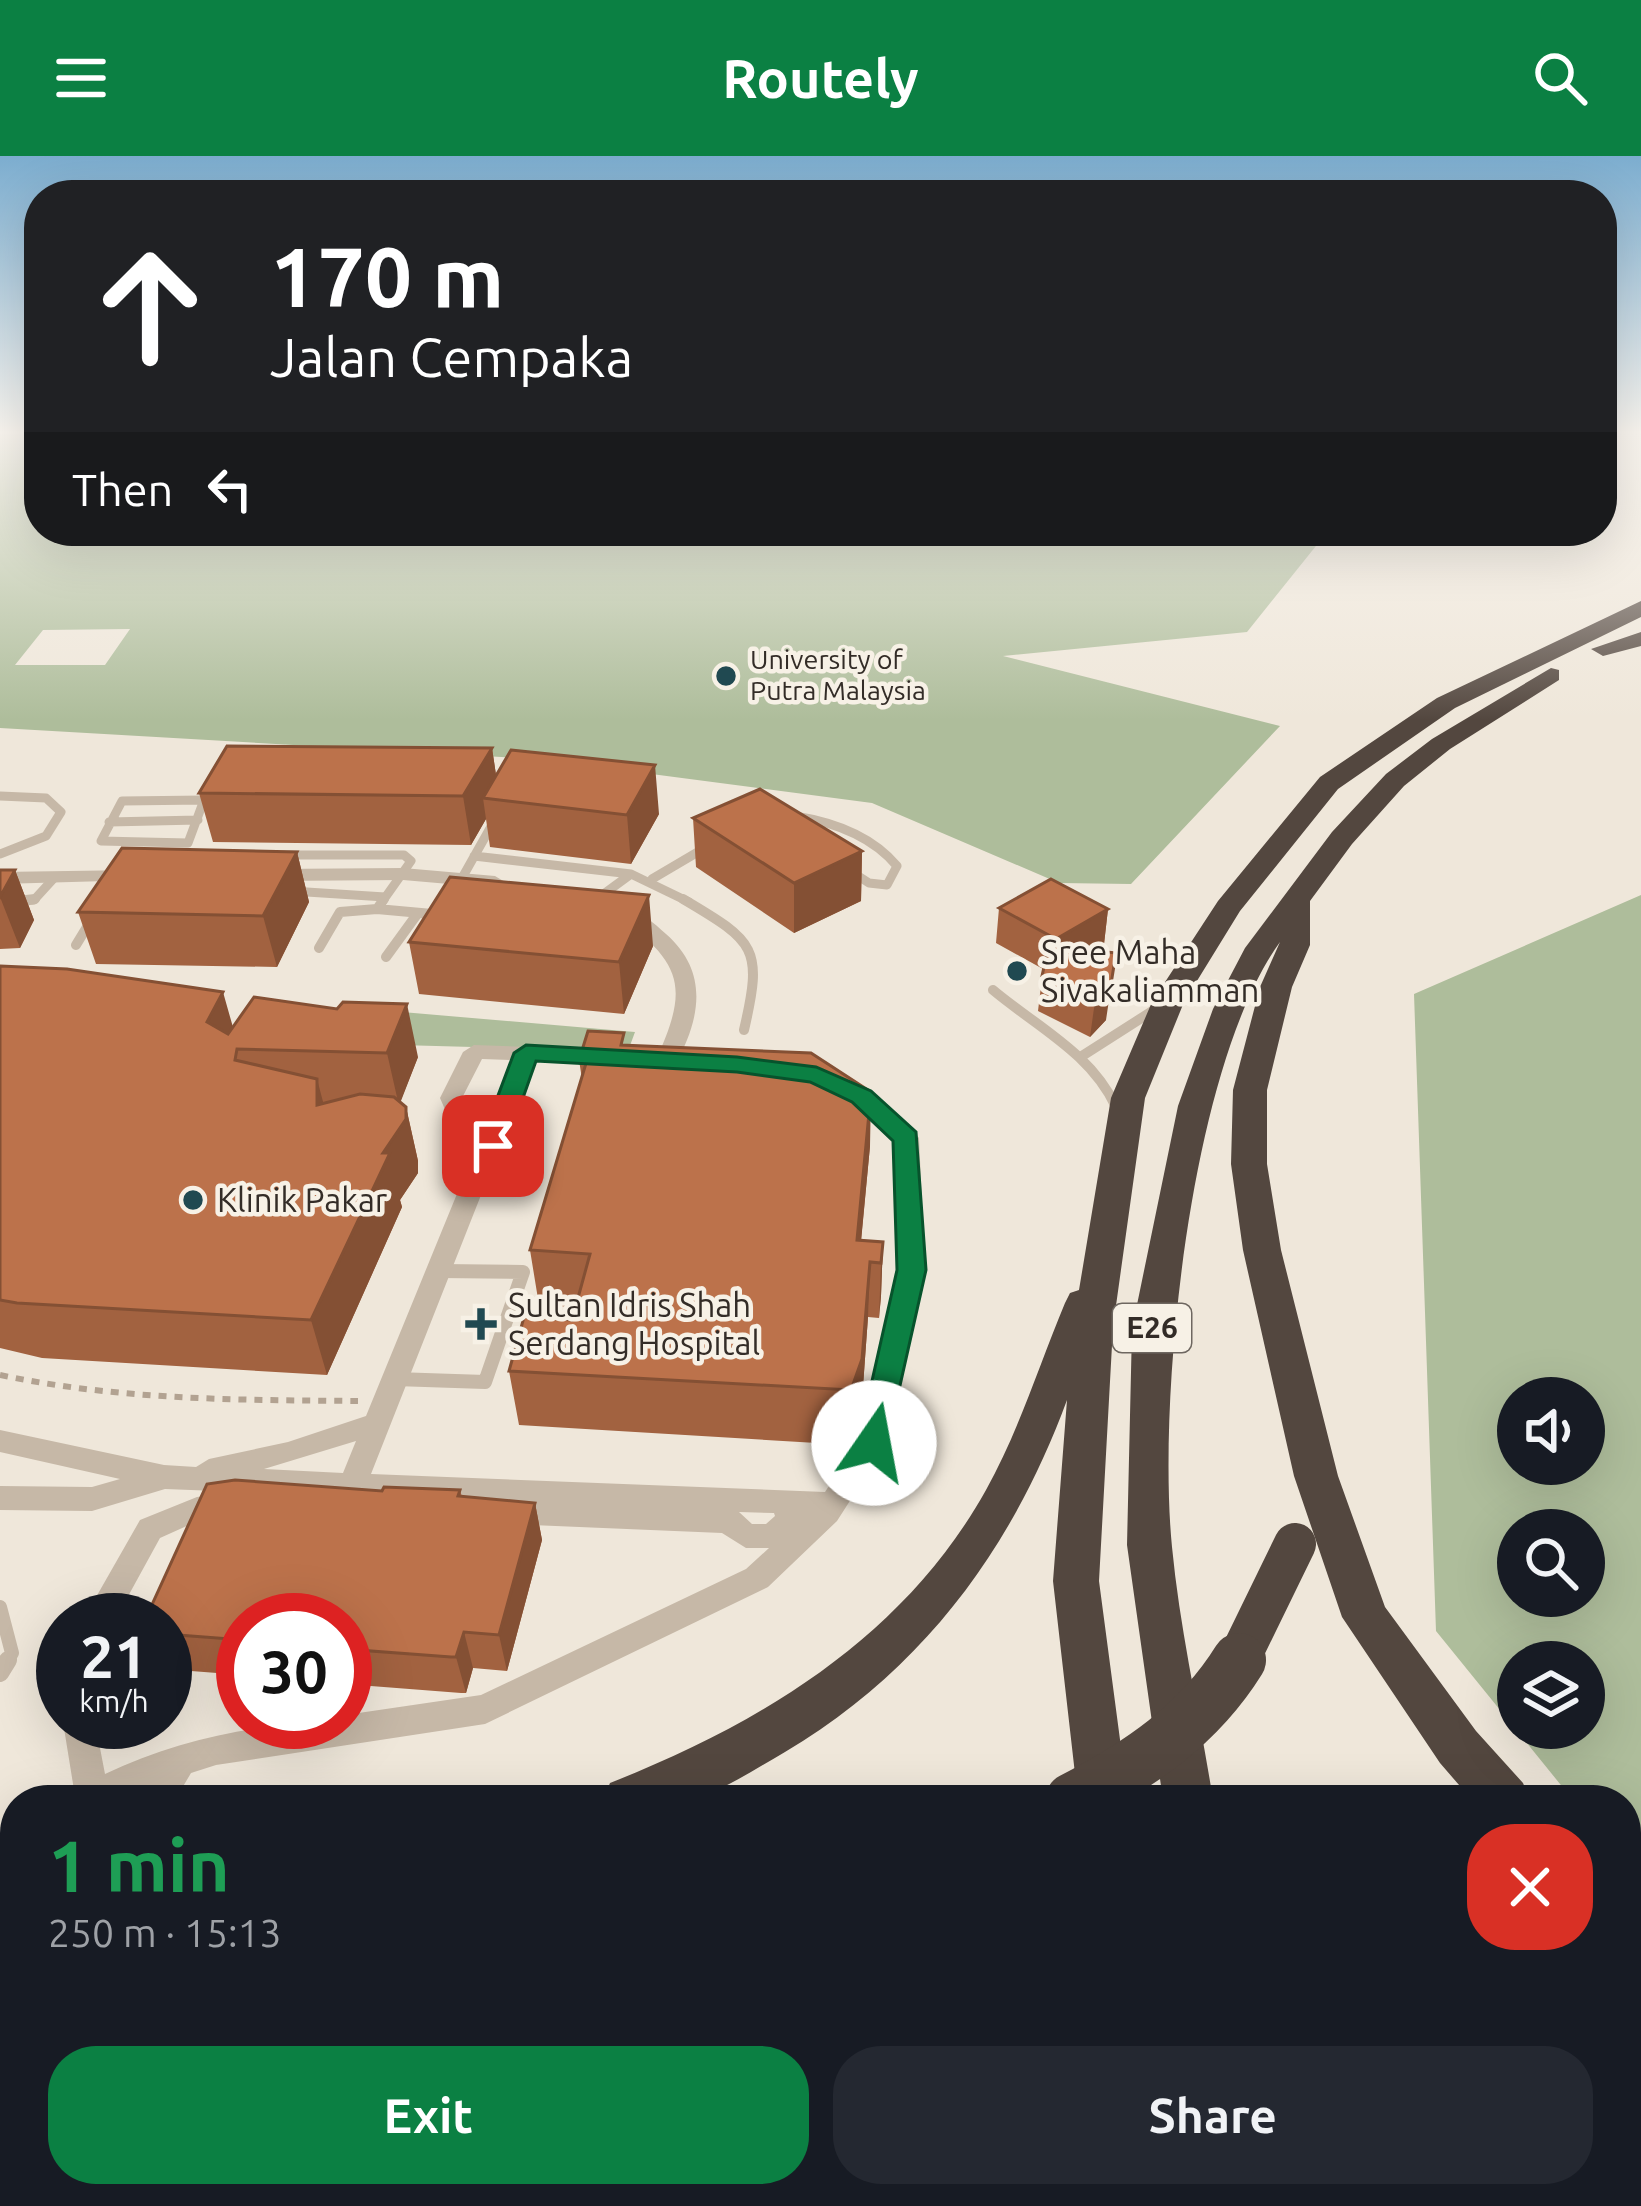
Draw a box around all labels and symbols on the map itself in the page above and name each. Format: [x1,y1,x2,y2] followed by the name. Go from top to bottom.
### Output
[750,644,926,705] place label: University of Putra Malaysia
[713,663,739,689] marker: University of Putra Malaysia
[1041,933,1259,1008] place label: Sree Maha Sivakaliamman
[1004,958,1030,984] marker: Sree Maha Sivakaliamman
[442,1095,544,1197] pin
[217,1181,388,1218] place label: Klinik Pakar
[180,1187,206,1213] marker: Klinik Pakar
[508,1286,760,1361] place label: Sultan Idris Shah Serdang Hospital
[1113,1304,1191,1352] road number: E26
[465,1308,497,1340] marker: Sultan Idris Shah Serdang Hospital
[811,1380,937,1506] position arrow
[216,1593,372,1749] speed limit sign: 30

